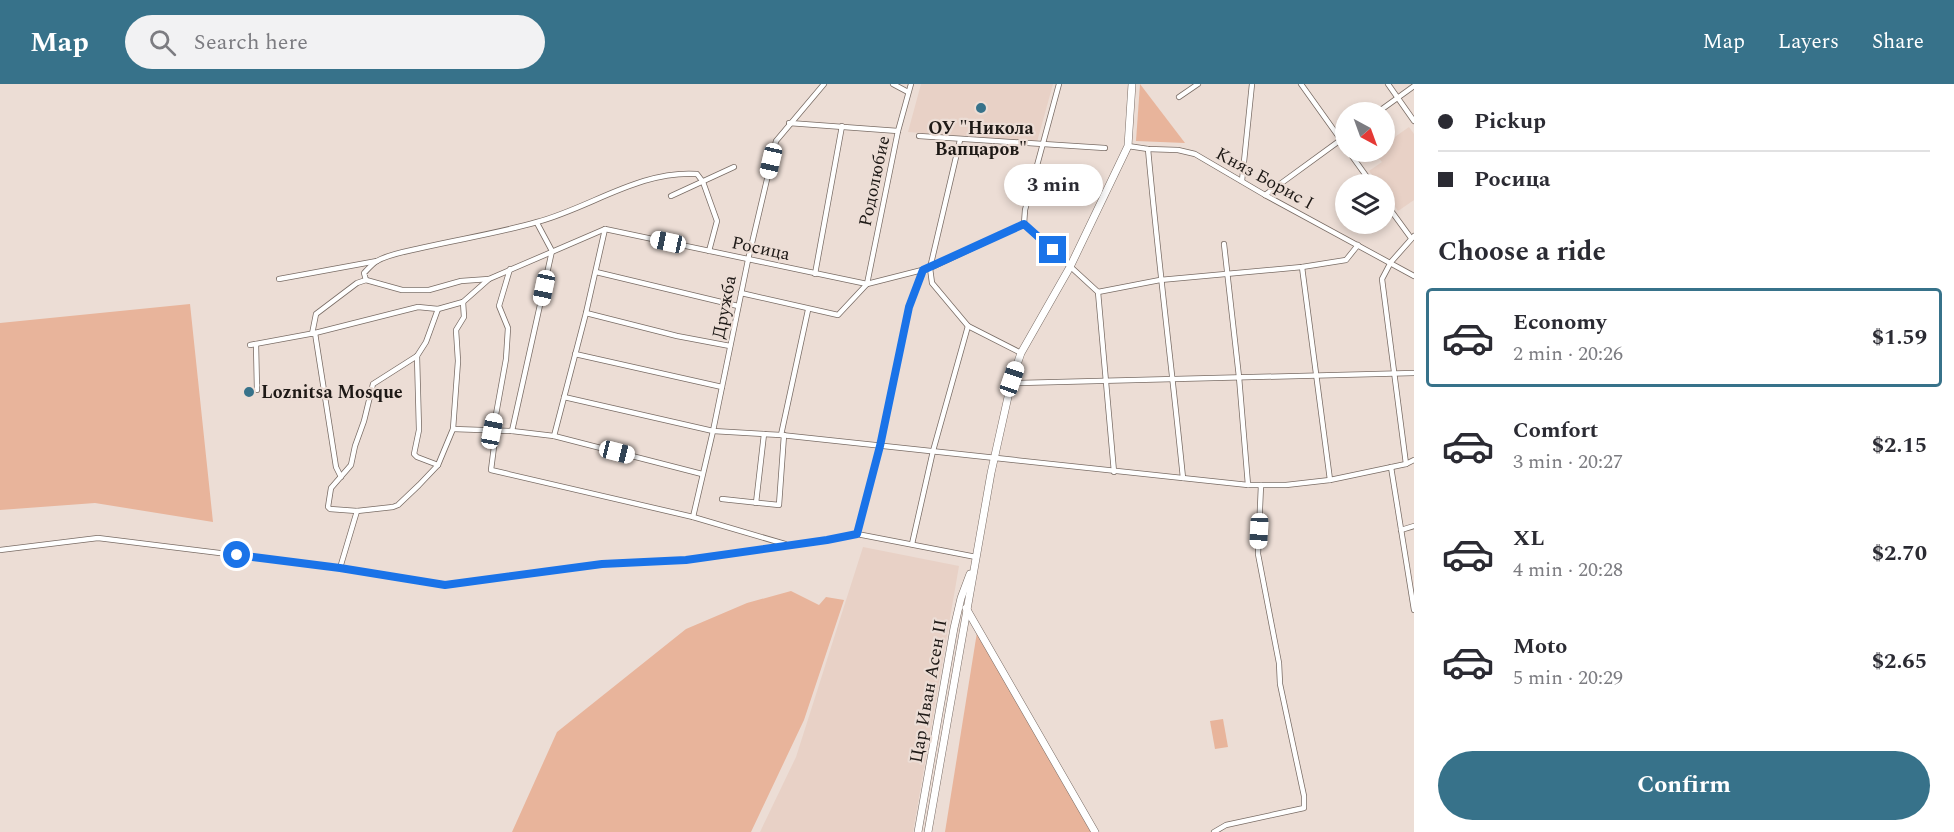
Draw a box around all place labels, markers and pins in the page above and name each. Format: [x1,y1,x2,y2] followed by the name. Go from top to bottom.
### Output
[974,101,988,115] marker: ОУ "Никола Вапцаров"
[928,115,1034,163] place label: ОУ "Никола Вапцаров"
[261,379,403,406] place label: Loznitsa Mosque
[242,385,256,399] marker: Loznitsa Mosque

